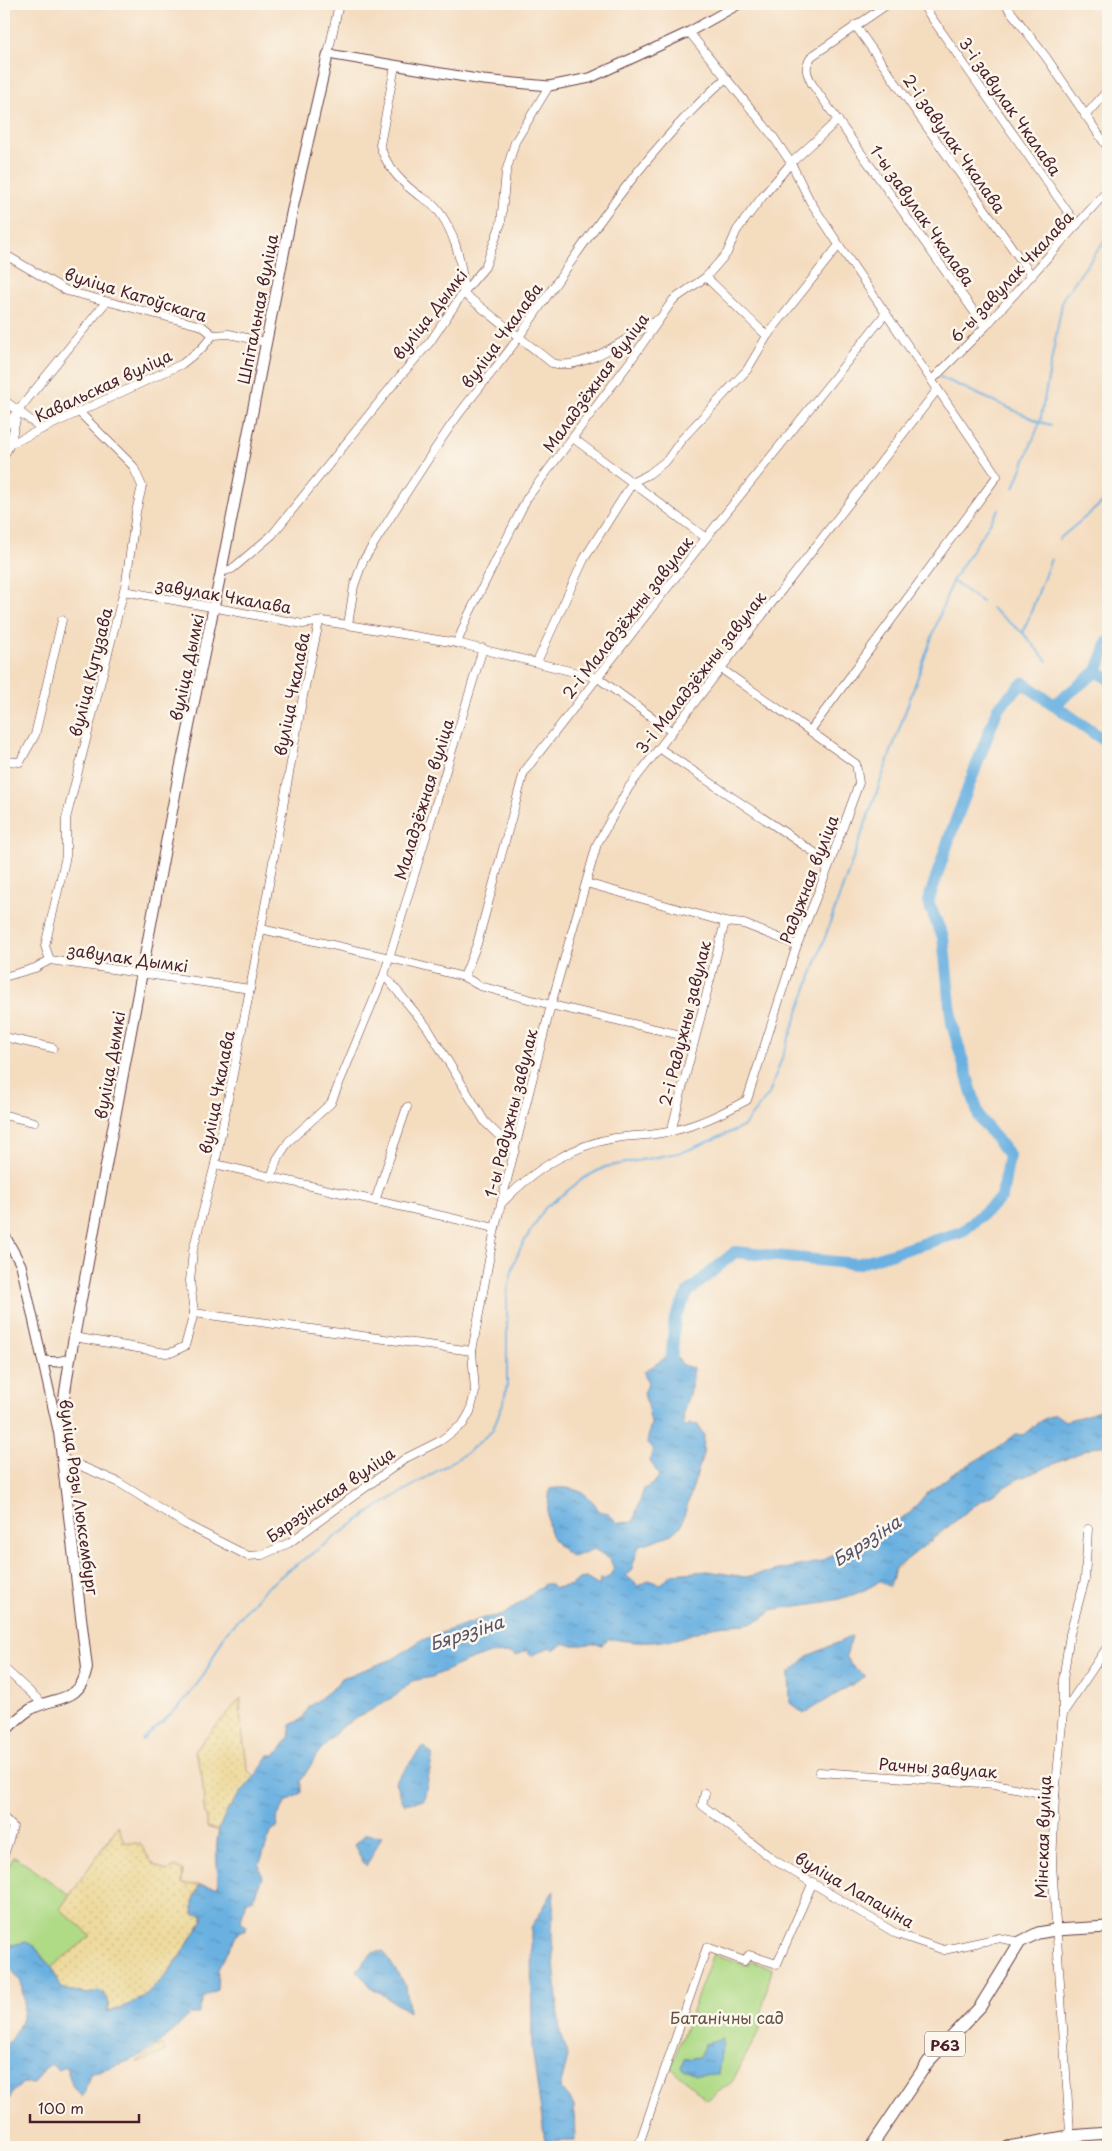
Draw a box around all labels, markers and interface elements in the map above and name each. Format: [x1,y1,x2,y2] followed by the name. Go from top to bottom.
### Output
[954,32,1068,180] street label: 3-і завулак Чкалава
[898,69,1012,217] street label: 2-і завулак Чкалава
[865,139,981,291] street label: 1-ы завулак Чкалава
[944,205,1078,347] street label: 6-ы завулак Чкалава
[231,232,283,386] street label: Шпітальная вуліца
[62,261,210,327] street label: вуліца Катоўскага
[386,264,472,364] street label: вуліца Дымкі
[454,277,548,393] street label: вуліца Чкалава
[536,307,654,457] street label: Маладзёжная вуліца
[30,343,176,427] street label: Кавальская вуліца
[556,530,698,703] street label: 2-і Маладзёжны завулак
[154,571,294,619] street label: завулак Чкалава
[629,586,771,758] street label: 3-і Маладзёжны завулак
[62,605,118,739] street label: вуліца Кутузава
[163,611,209,723] street label: вуліца Дымкі
[267,630,315,758] street label: вуліца Чкалава
[387,715,459,882] street label: Маладзёжная вуліца
[772,811,844,947] street label: Радужная вуліца
[65,937,190,977] street label: завулак Дымкі
[652,937,716,1108] street label: 2-і Радужны завулак
[88,1009,130,1121] street label: вуліца Дымкі
[477,1026,543,1200] street label: 1-ы Радужны завулак
[192,1028,240,1156] street label: вуліца Чкалава
[54,1398,106,1597] street label: вуліца Розы Люксембург
[261,1440,399,1548] street label: Бярэзінская вуліца
[826,1507,906,1572] water label: Бярэзіна
[425,1607,508,1657] water label: Бярэзіна
[878,1751,999,1783] street label: Рачны завулак
[1028,1775,1056,1899] street label: Мінская вуліца
[791,1845,919,1933] street label: вуліца Лапаціна
[670,2005,784,2029] park label: Батанічны сад
[925,2032,965,2056] road number: Р63
[30,2091,139,2123] scale bar
[38,2096,84,2119] text: 100 m

